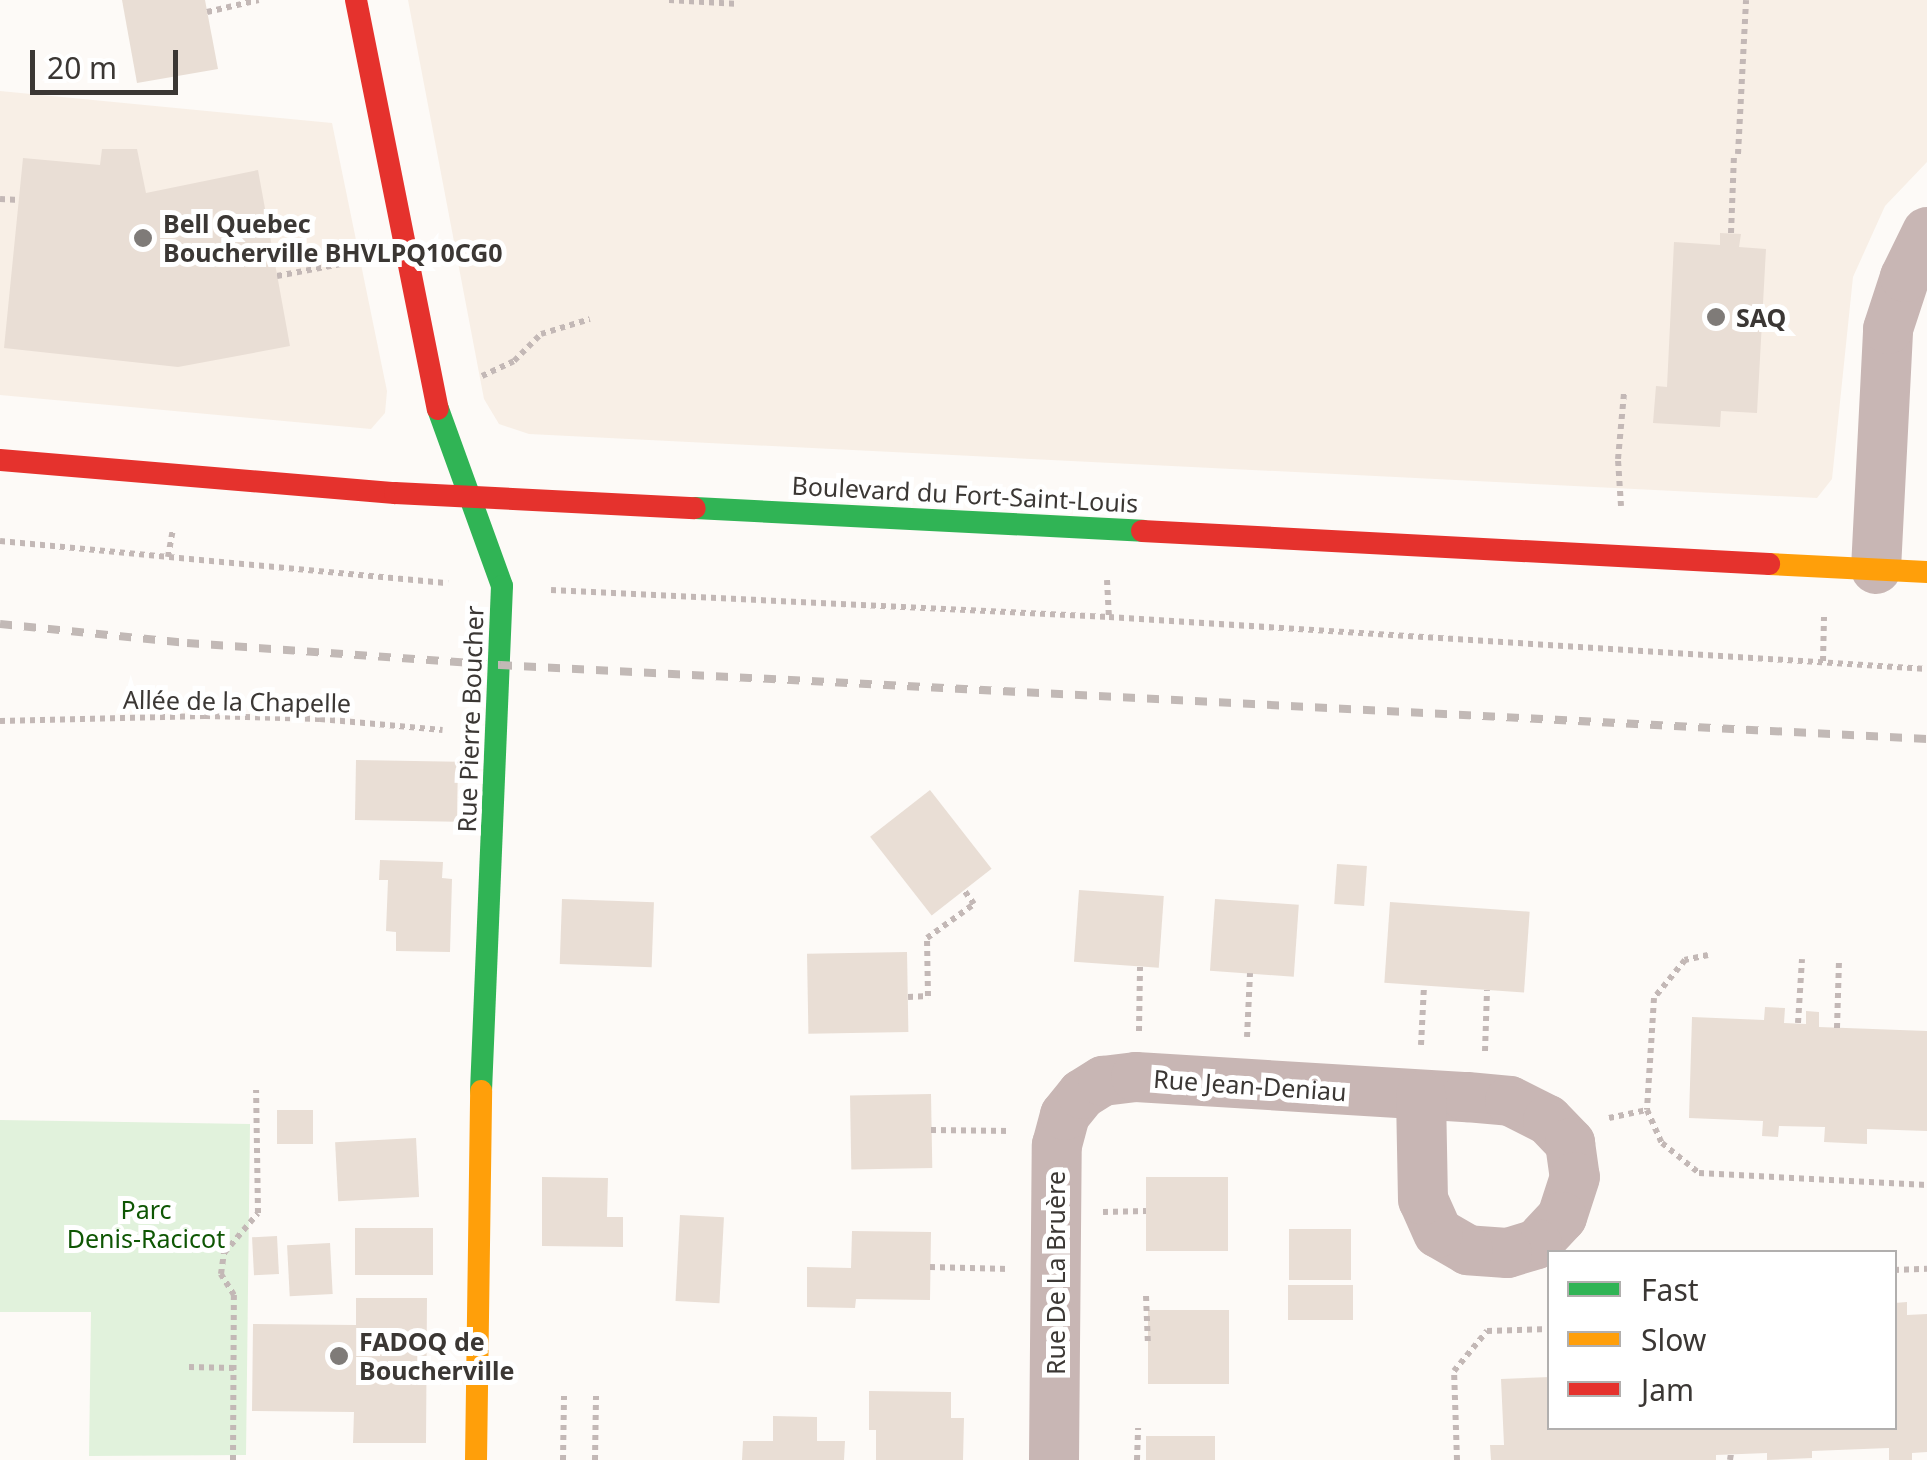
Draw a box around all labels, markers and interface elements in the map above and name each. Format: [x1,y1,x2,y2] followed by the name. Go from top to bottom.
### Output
[35,30,182,92] scale bar
[47,47,117,88] text: 20 m
[163,209,503,268] place label: Bell Quebec Boucherville BHVLPQ10CG0
[132,227,154,249] marker: Bell Quebec Boucherville BHVLPQ10CG0
[1736,302,1786,332] place label: SAQ
[1705,306,1727,328] marker: SAQ
[791,470,1139,518] street label: Boulevard du Fort-Saint-Louis
[451,605,489,833] street label: Rue Pierre Boucher
[123,684,351,718] street label: Allée de la Chapelle
[1152,1063,1348,1107] street label: Rue Jean-Deniau
[1040,1171,1070,1375] street label: Rue De La Bruère
[67,1195,225,1254] park label: Parc Denis-Racicot
[1547,1250,1897,1430] legend
[1641,1269,1699,1310] text: Fast
[1641,1319,1706,1360] text: Slow
[359,1327,514,1386] place label: FADOQ de Boucherville
[328,1345,350,1367] marker: FADOQ de Boucherville
[1641,1369,1694,1410] text: Jam

